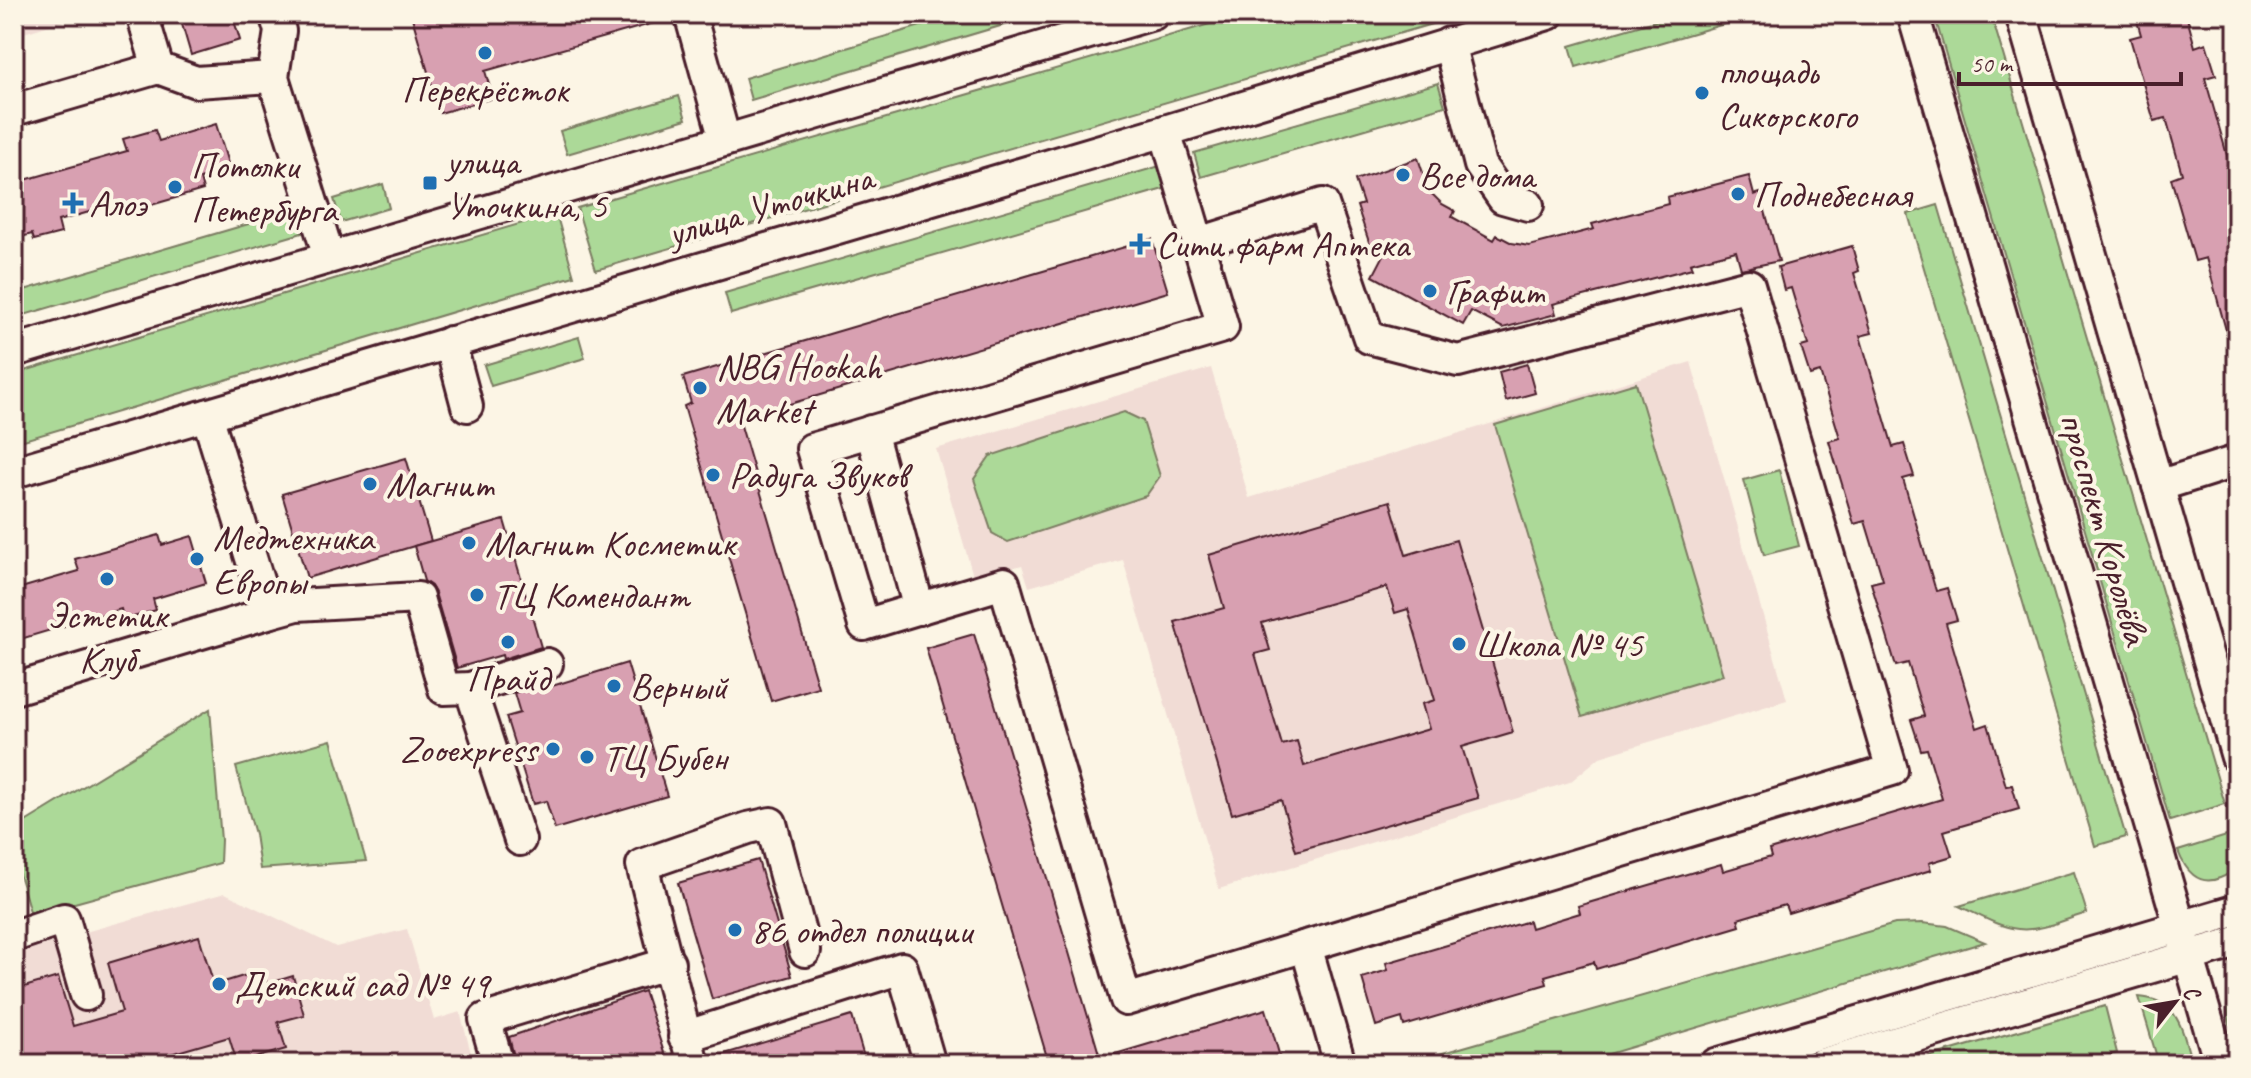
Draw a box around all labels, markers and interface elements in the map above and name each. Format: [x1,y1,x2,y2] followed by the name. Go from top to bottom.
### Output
[1959,36,2181,86] scale bar
[476,44,494,62] marker: Перекрёсток
[1718,48,1859,139] place label: площадь Сикорского
[1971,49,2014,79] text: 50 m
[402,66,570,113] place label: Перекрёсток
[1693,84,1711,102] marker: площадь Сикорского
[444,138,609,229] place label: улица Уточкина, 5
[191,142,339,233] place label: Потолки Петербурга
[1419,152,1538,199] place label: Все дома
[660,153,881,258] street label: улица Уточкина
[1394,166,1412,184] marker: Все дома
[1754,171,1914,218] place label: Поднебесная
[421,174,439,192] marker: улица Уточкина, 5
[166,178,184,196] marker: Потолки Петербурга
[89,180,149,227] place label: Алоэ
[1729,185,1747,203] marker: Поднебесная
[64,194,82,212] marker: Алоэ
[1156,221,1412,268] place label: Сити фарм Аптека
[1131,235,1149,253] marker: Сити фарм Аптека
[1446,268,1546,315] place label: Графит
[1421,282,1439,300] marker: Графит
[716,343,883,434] place label: NBG Hookah Market
[691,379,709,397] marker: NBG Hookah Market
[2049,407,2161,652] street label: проспект Королёва
[729,452,913,499] place label: Радуга Звуков
[386,461,496,508] place label: Магнит
[704,466,722,484] marker: Радуга Звуков
[361,475,379,493] marker: Магнит
[213,514,376,605] place label: Медтехника Европы
[485,520,739,567] place label: Магнит Косметик
[460,534,478,552] marker: Магнит Косметик
[188,550,206,568] marker: Медтехника Европы
[98,570,116,588] marker: Эстетик Клуб
[493,572,692,619] place label: ТЦ Комендант
[468,586,486,604] marker: ТЦ Комендант
[47,592,171,683] place label: Эстетик Клуб
[1475,621,1645,668] place label: Школа № 45
[499,633,517,651] marker: Прайд
[1450,635,1468,653] marker: Школа № 45
[467,655,553,702] place label: Прайд
[630,663,729,710] place label: Верный
[605,677,623,695] marker: Верный
[400,726,540,773] place label: Zooexpress
[603,734,730,781] place label: ТЦ Бубен
[544,740,562,758] marker: Zooexpress
[578,748,596,766] marker: ТЦ Бубен
[751,907,975,954] place label: 86 отдел полиции
[726,921,744,939] marker: 86 отдел полиции
[235,961,492,1008] place label: Детский сад № 49
[2135,962,2215,1042] north arrow
[210,975,228,993] marker: Детский сад № 49
[2177,980,2208,1007] text: С

